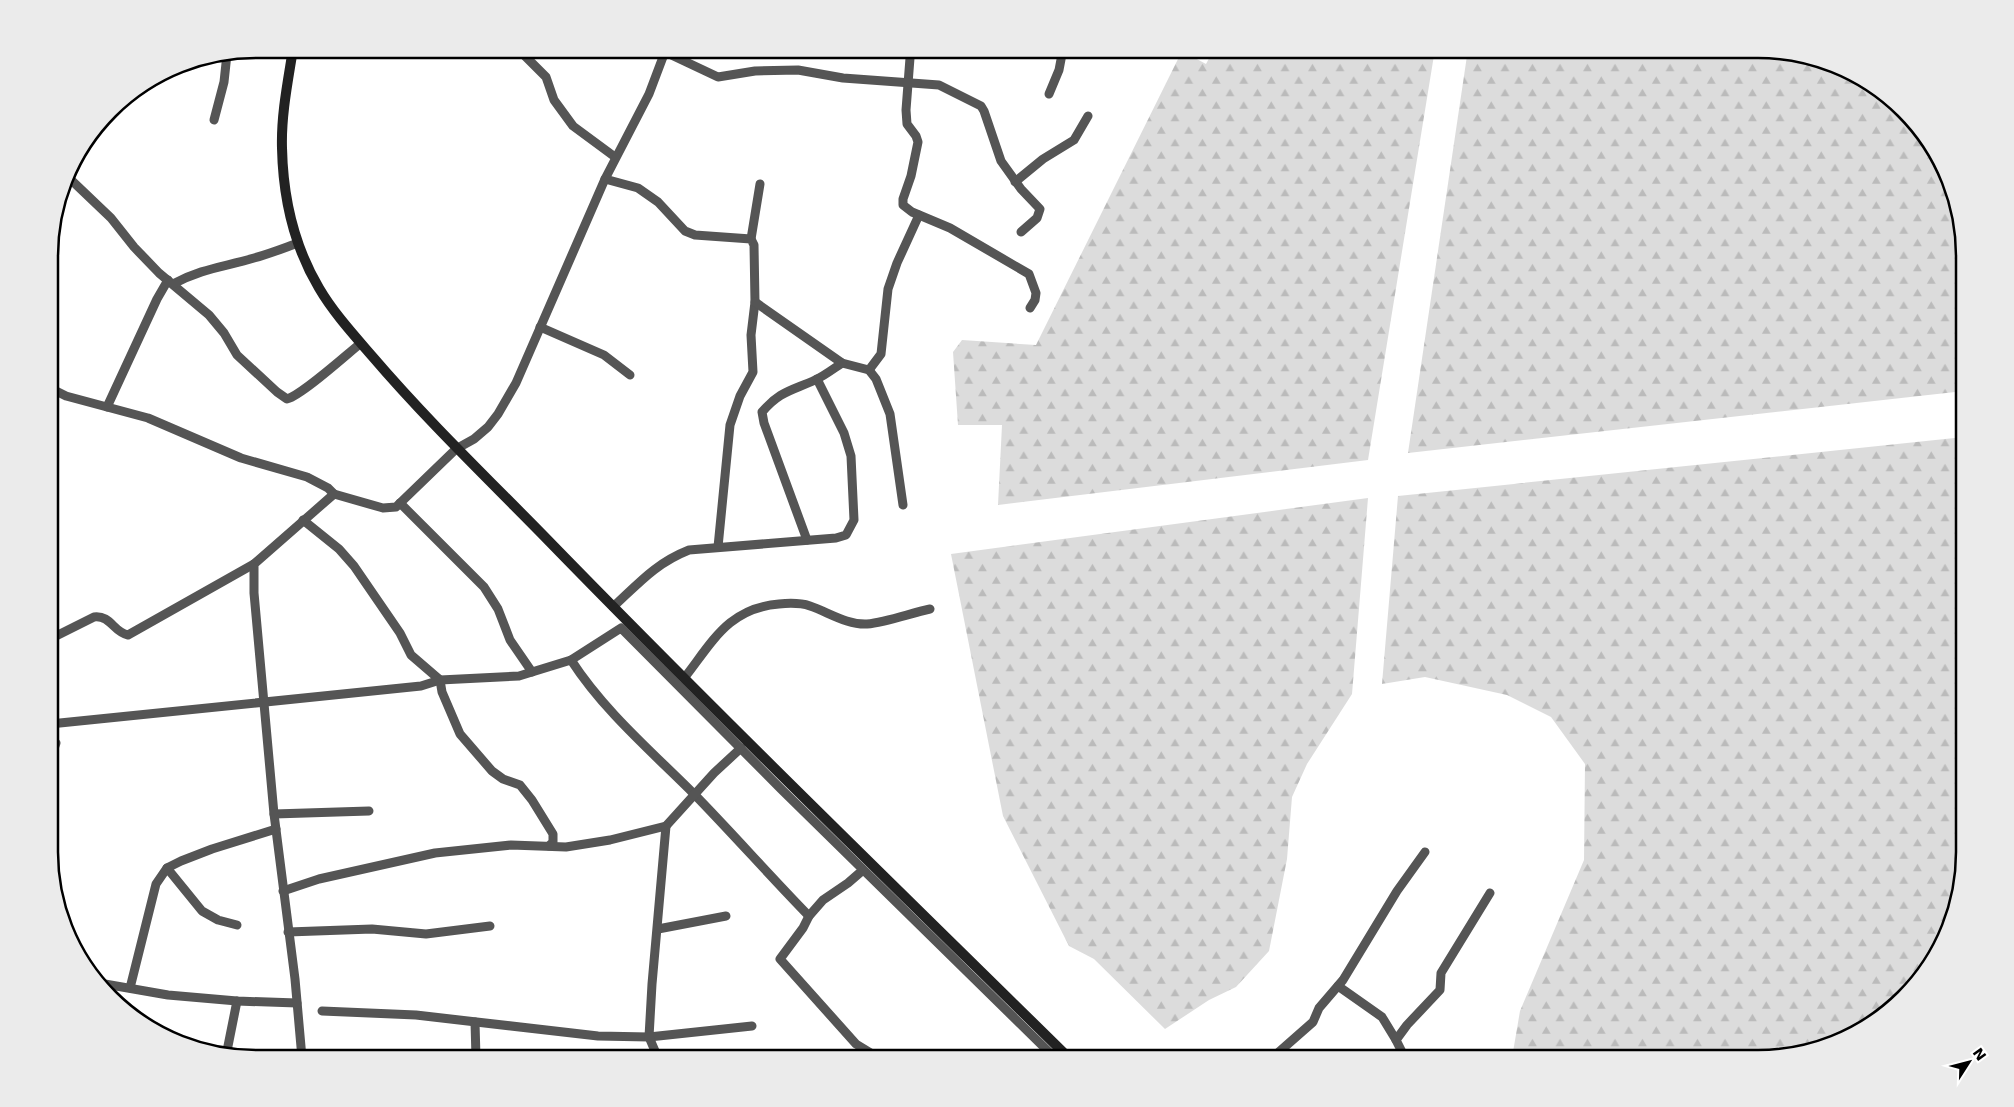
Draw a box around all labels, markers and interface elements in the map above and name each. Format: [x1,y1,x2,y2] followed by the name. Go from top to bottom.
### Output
[1944,1037,1994,1087] north arrow
[1970,1045,1989,1064] text: N

